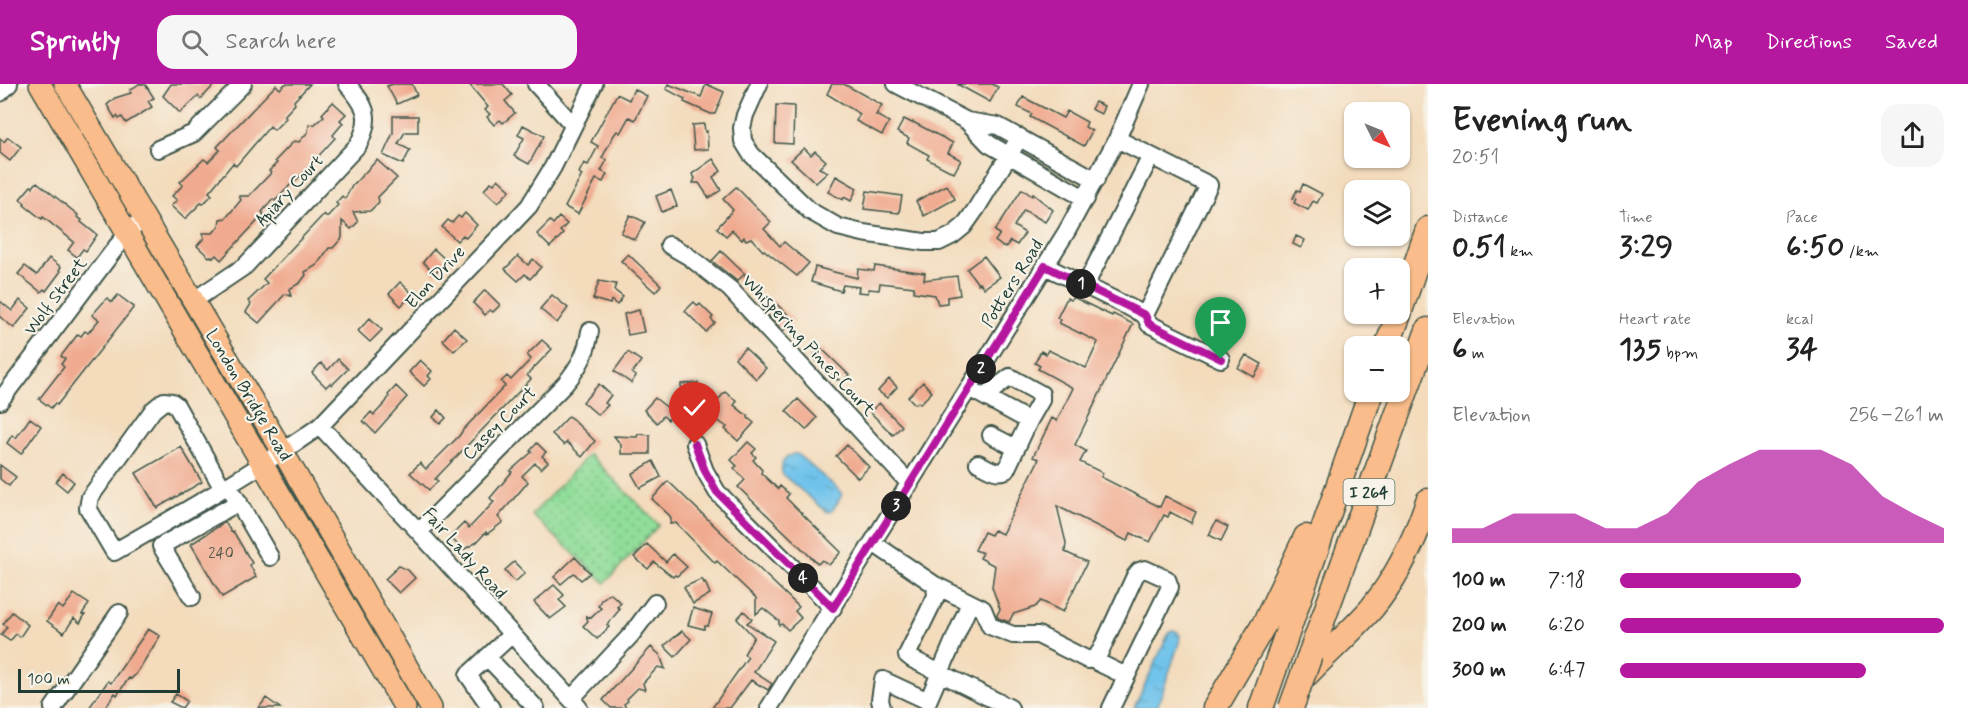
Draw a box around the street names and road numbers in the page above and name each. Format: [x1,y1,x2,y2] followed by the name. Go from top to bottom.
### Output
[250,150,330,232] street label: Apiary Court
[976,235,1050,332] street label: Potters Road
[400,241,471,315] street label: Elon Drive
[19,252,93,340] street label: Wolf Street
[736,270,881,422] street label: Whispering Pines Court
[198,325,297,467] street label: London Bridge Road
[457,381,542,466] street label: Casey Court
[1344,479,1394,505] road number: I 264
[417,503,512,605] street label: Fair Lady Road

